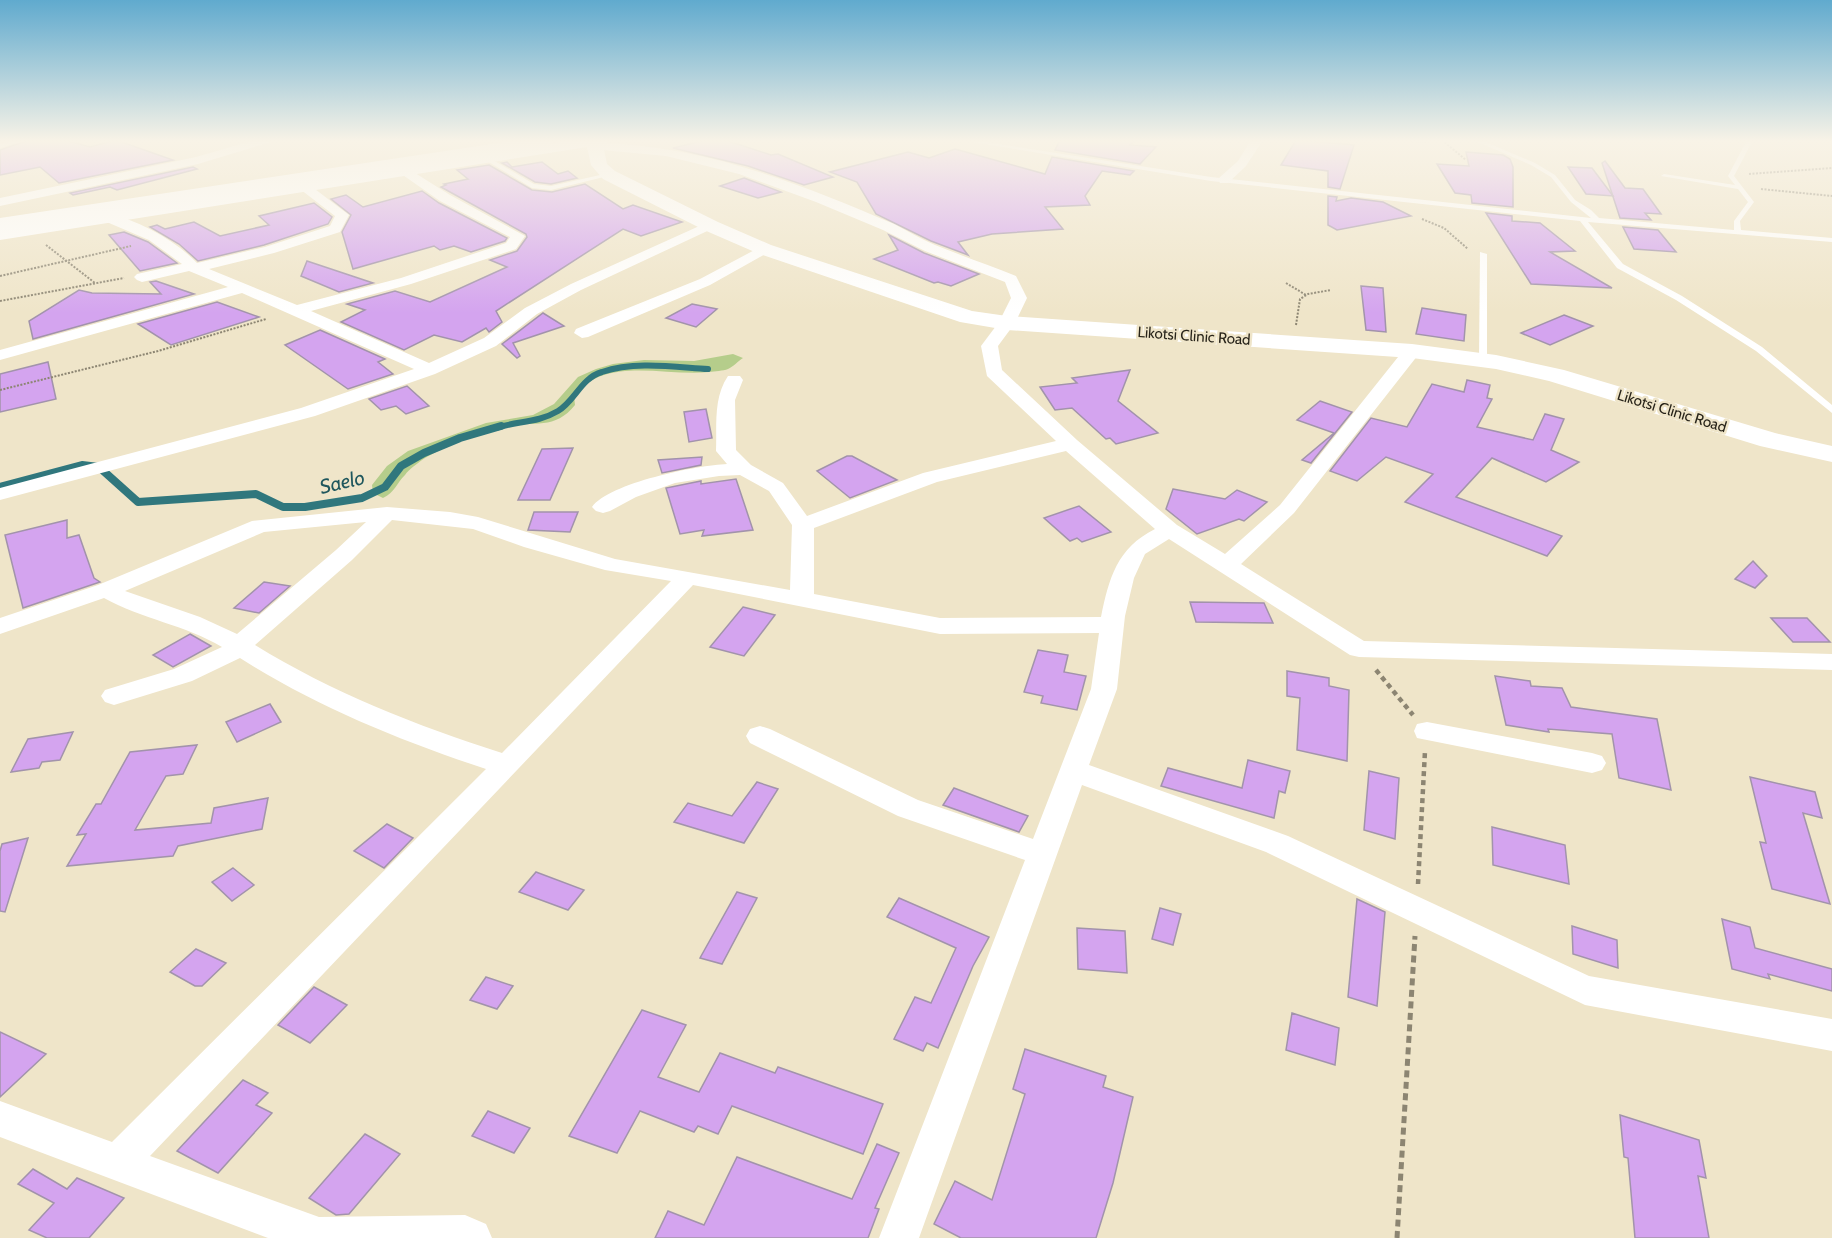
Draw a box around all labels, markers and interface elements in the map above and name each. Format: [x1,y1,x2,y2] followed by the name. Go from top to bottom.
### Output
[1137,323,1251,349] street label: Likotsi Clinic Road
[1615,386,1729,436] street label: Likotsi Clinic Road
[317,465,367,499] water label: Saelo

